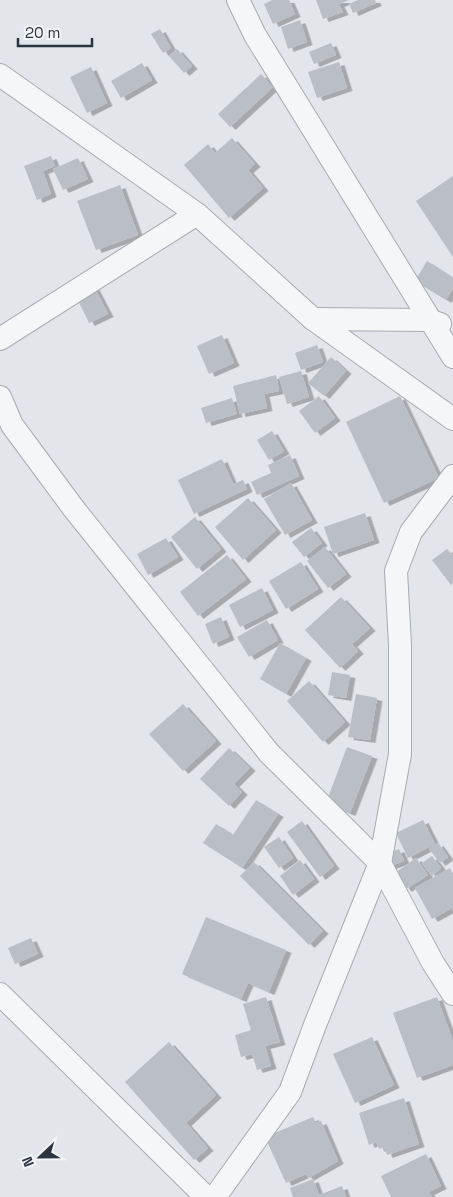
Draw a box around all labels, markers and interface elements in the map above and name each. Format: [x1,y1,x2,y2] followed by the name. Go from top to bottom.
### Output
[18,15,91,47] scale bar
[25,23,60,42] text: 20 m
[15,1132,65,1182] north arrow
[18,1154,38,1170] text: N

